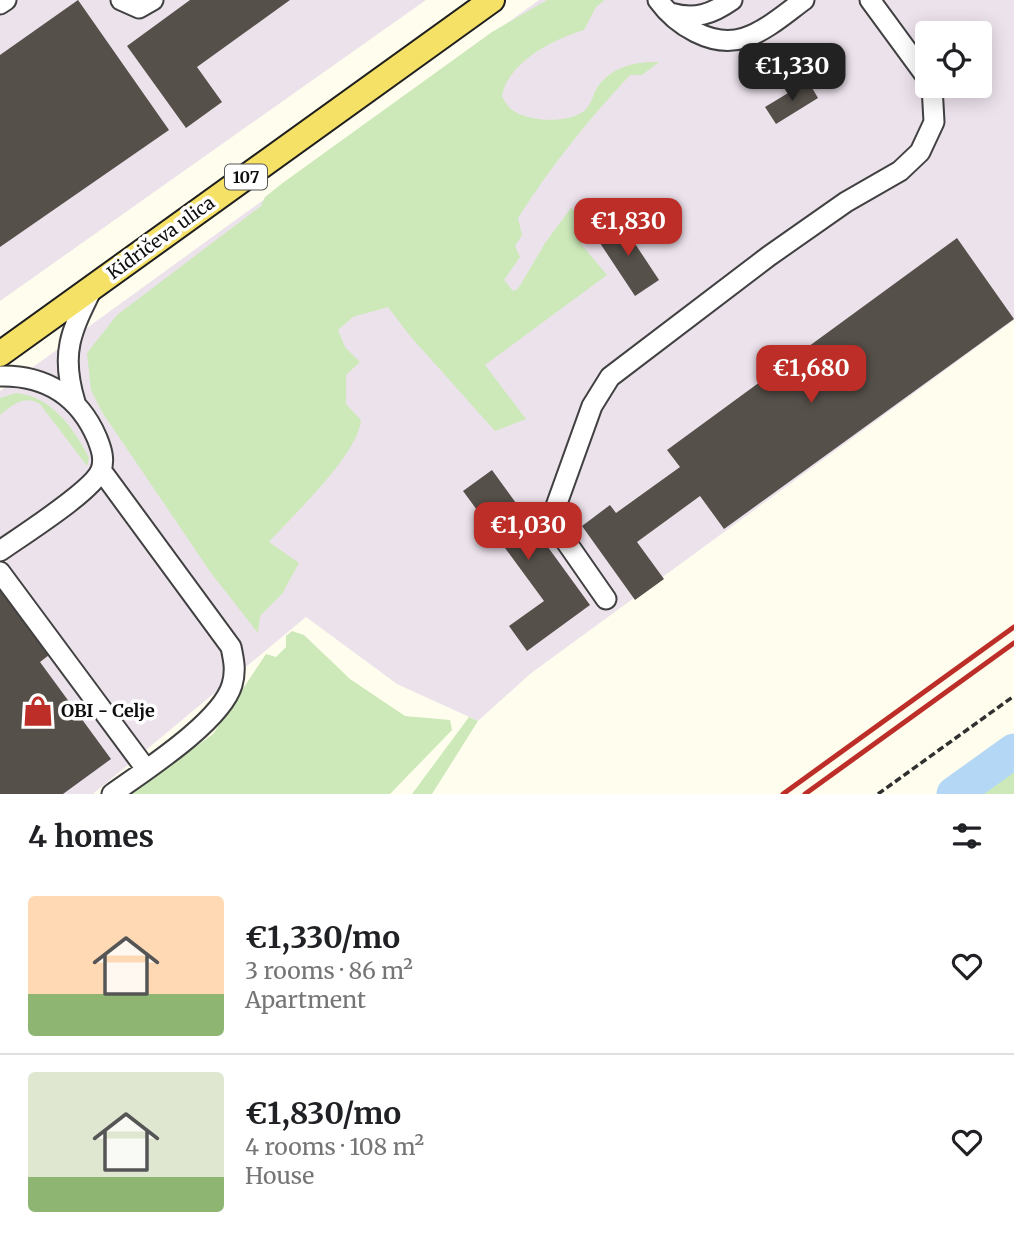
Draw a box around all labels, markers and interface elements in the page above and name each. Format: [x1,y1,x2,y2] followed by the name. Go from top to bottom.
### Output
[915,21,992,98] map controls
[915,21,992,98] button: locate
[735,43,849,103] pin: €1,330
[754,51,830,80] text: €1,330
[225,164,267,190] road number: 107
[102,191,219,284] street label: Kidričeva ulica
[571,198,685,258] pin: €1,830
[590,206,666,235] text: €1,830
[754,346,868,405] pin: €1,680
[772,353,850,382] text: €1,680
[471,503,585,562] pin: €1,030
[490,510,566,539] text: €1,030
[21,694,55,728] shop icon: OBI - Celje
[61,699,155,722] place label: OBI - Celje
[28,817,154,855] text: 4 homes
[948,817,986,855] icon: filters
[245,918,400,956] text: €1,330/mo
[84,924,168,1008] icon: home
[948,947,986,985] icon: heart
[245,956,413,985] text: 3 rooms · 86 m²
[245,985,366,1014] text: Apartment
[245,1094,401,1132] text: €1,830/mo
[84,1100,168,1184] icon: home
[948,1123,986,1161] icon: heart
[245,1132,424,1161] text: 4 rooms · 108 m²
[245,1161,314,1190] text: House

